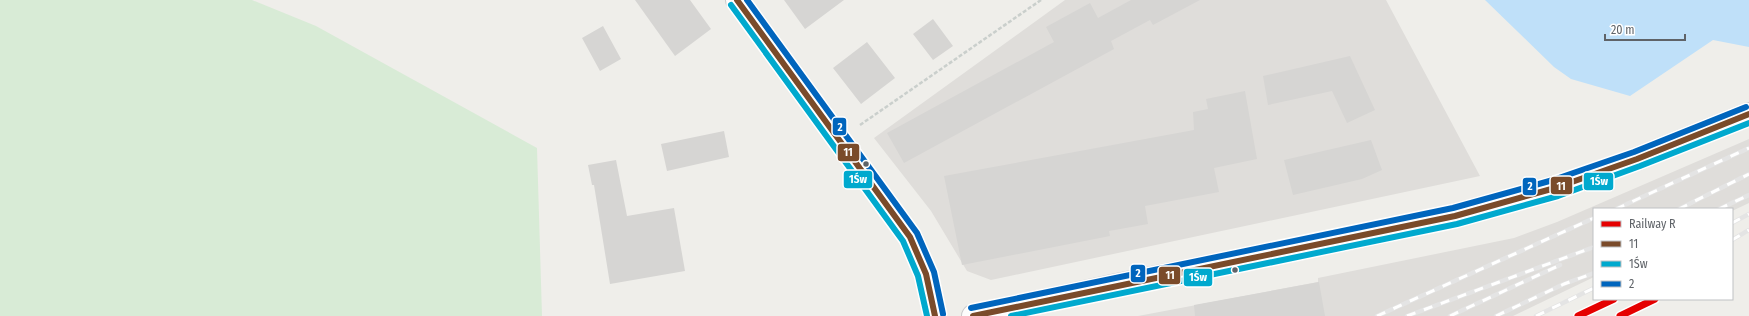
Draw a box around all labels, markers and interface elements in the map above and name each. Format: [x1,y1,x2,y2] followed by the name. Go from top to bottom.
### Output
[1605,16,1685,42] scale bar
[1611,23,1635,37] text: 20 m
[832,117,847,136] line badge: 2
[836,121,843,134] text: 2
[837,143,860,162] line badge: 11
[843,146,853,159] text: 11
[861,159,871,169] unlabelled marker
[843,170,873,189] line badge: 1Św
[849,172,867,186] text: 1Św
[1583,172,1614,191] line badge: 1Św
[1590,174,1608,188] text: 1Św
[1550,176,1573,195] line badge: 11
[1522,177,1537,196] line badge: 2
[1526,180,1533,193] text: 2
[1556,180,1566,193] text: 11
[1593,208,1733,300] legend
[1629,217,1676,231] text: Railway R
[1629,237,1638,251] text: 11
[1629,256,1648,271] text: 1Św
[1130,264,1146,283] line badge: 2
[1230,265,1240,275] unlabelled marker
[1158,266,1181,285] line badge: 11
[1134,267,1141,280] text: 2
[1183,268,1213,287] line badge: 1Św
[1165,269,1175,282] text: 11
[1189,270,1207,284] text: 1Św
[1629,277,1634,291] text: 2

